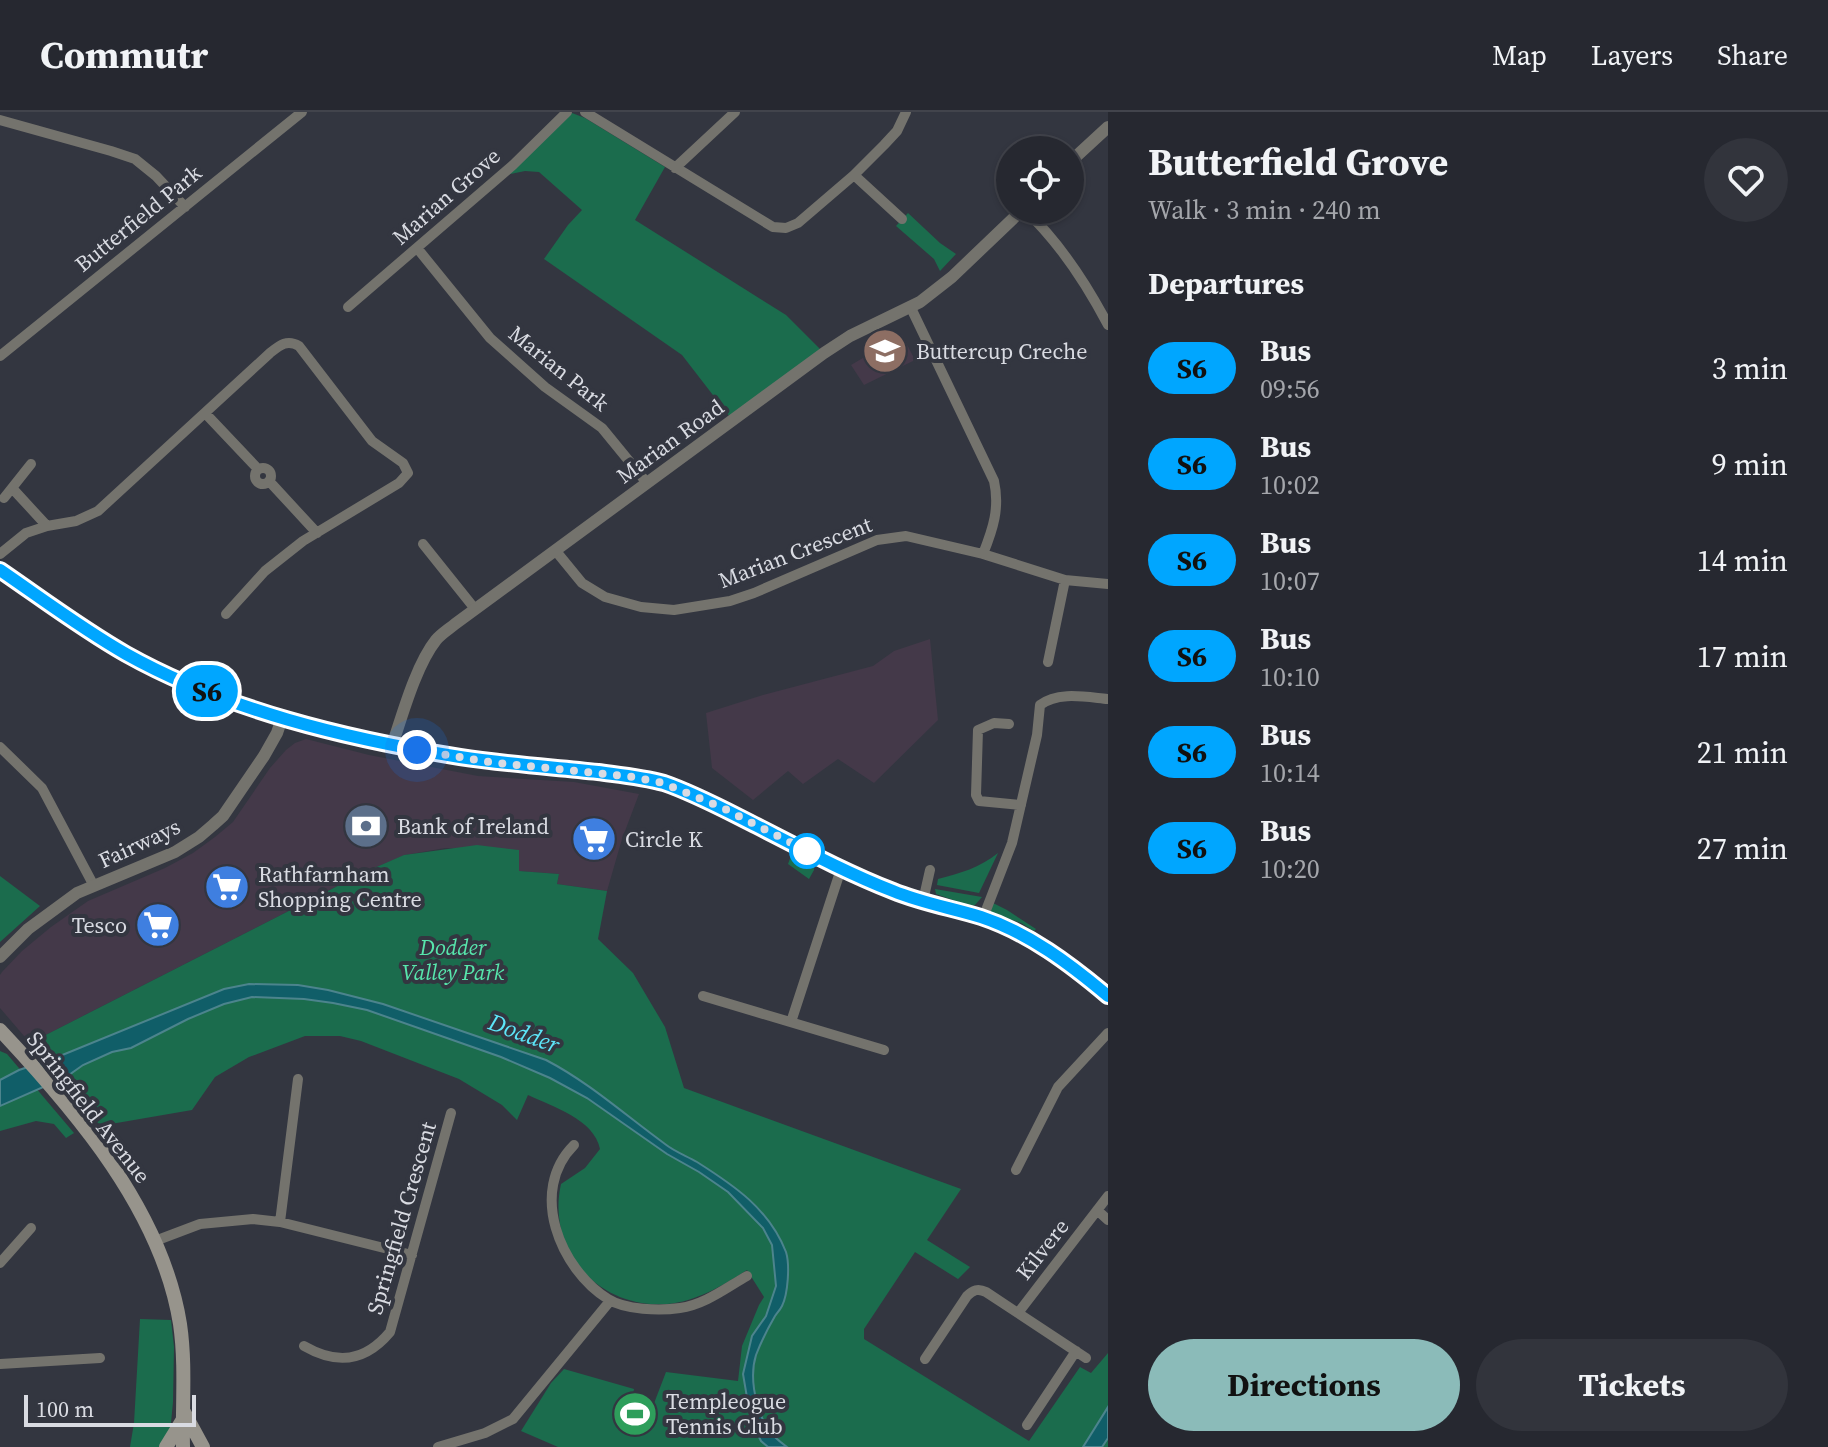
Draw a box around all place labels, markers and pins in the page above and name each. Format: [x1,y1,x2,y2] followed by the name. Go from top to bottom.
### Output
[861,327,909,375] school or university icon: Buttercup Creche
[916,336,1087,366] place label: Buttercup Creche
[342,802,390,850] bank icon: Bank of Ireland
[397,811,549,841] place label: Bank of Ireland
[570,815,618,863] supermarket icon: Circle K
[625,824,703,854] place label: Circle K
[790,834,824,868] unlabelled marker
[258,859,422,914] place label: Rathfarnham Shopping Centre
[203,863,251,911] supermarket icon: Rathfarnham Shopping Centre
[134,901,182,949] supermarket icon: Tesco
[72,910,127,940] place label: Tesco
[666,1386,786,1441] place label: Templeogue Tennis Club
[611,1390,659,1438] sports icon: Templeogue Tennis Club

